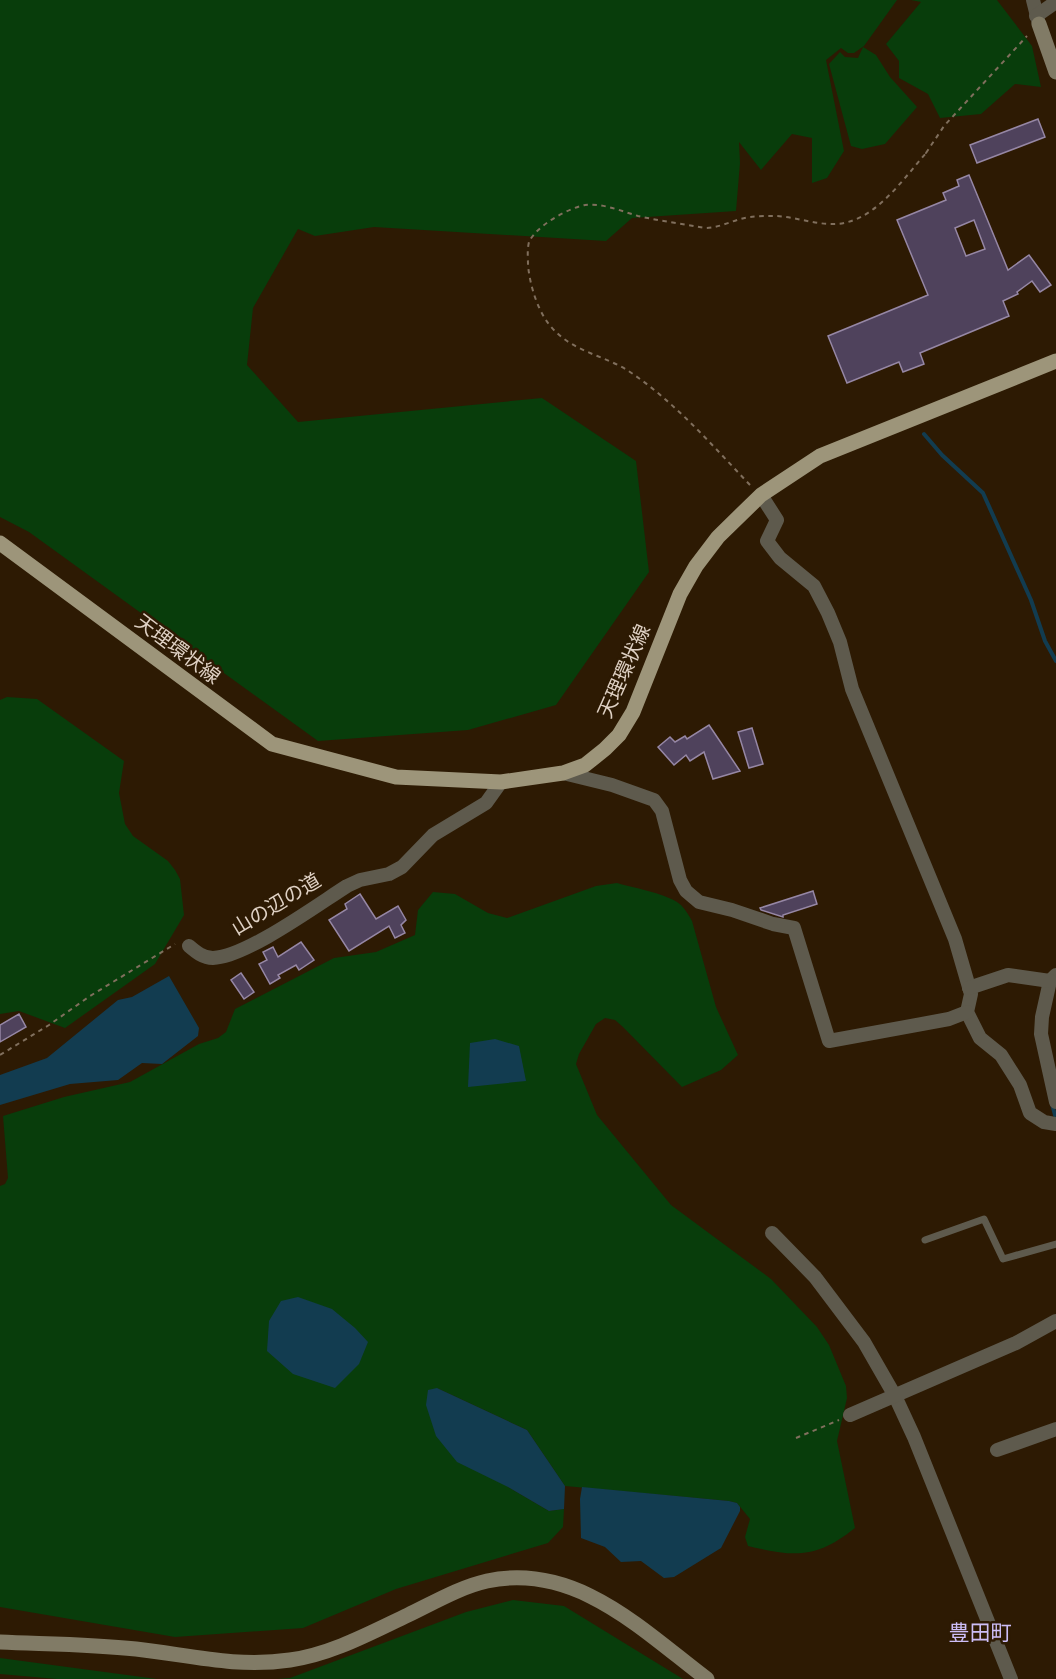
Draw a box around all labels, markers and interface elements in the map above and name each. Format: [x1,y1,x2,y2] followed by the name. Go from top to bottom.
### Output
[131,609,225,689] street label: 天理環状線
[593,620,655,722] street label: 天理環状線
[227,868,325,940] street label: 山の辺の道
[949,1621,1012,1645] district label: 豊田町

